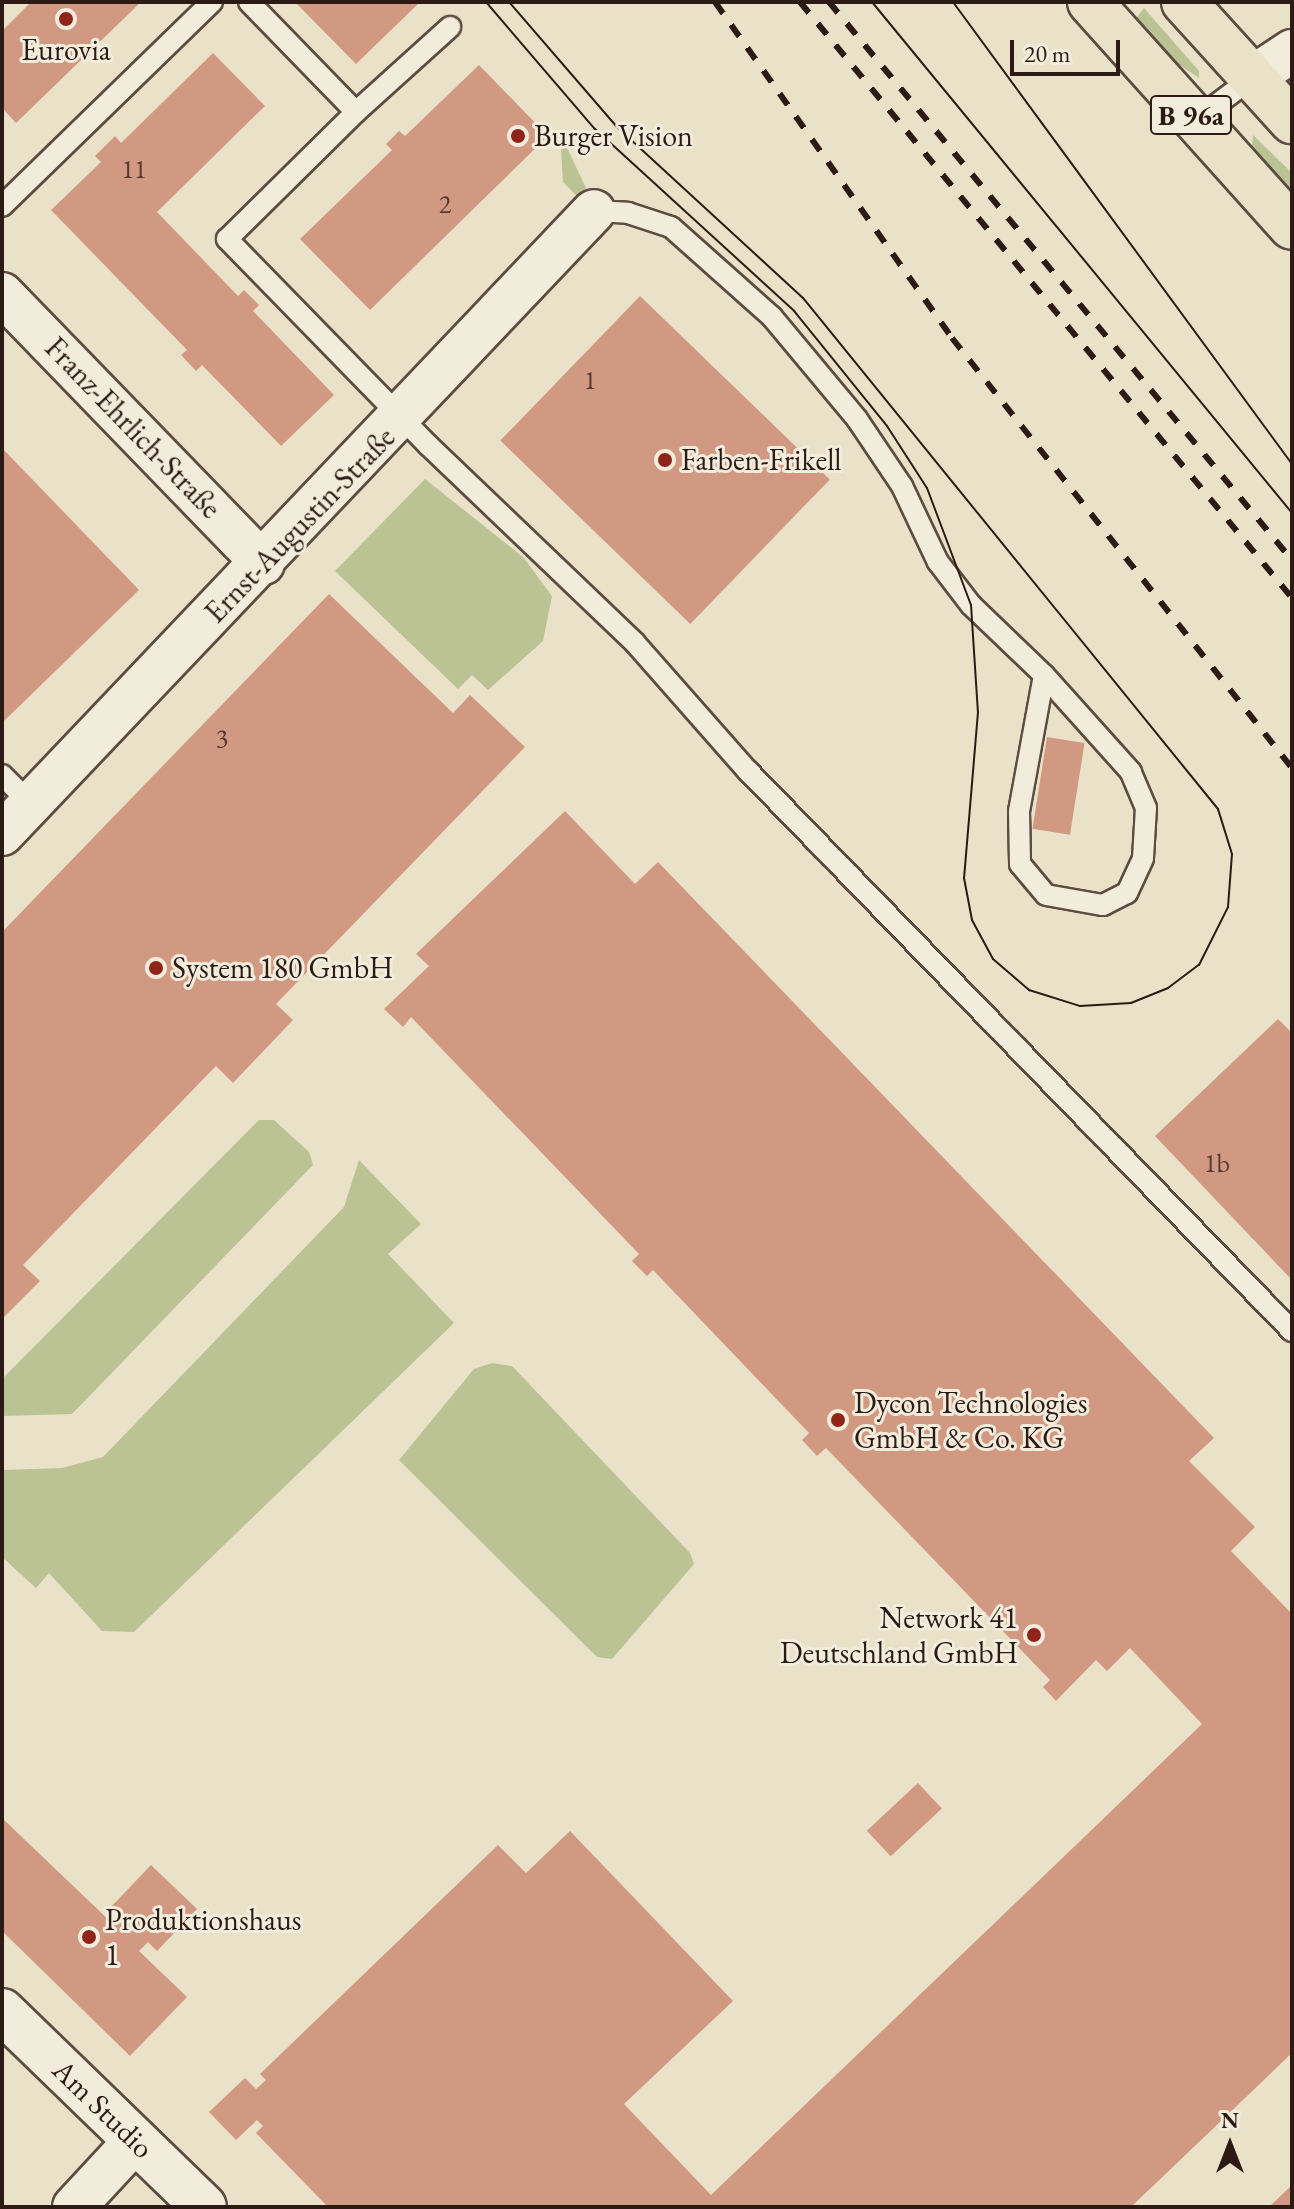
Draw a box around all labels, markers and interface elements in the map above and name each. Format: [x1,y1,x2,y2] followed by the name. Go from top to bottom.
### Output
[57,10,75,28] marker: Eurovia
[1014,24,1124,74] scale bar
[21,32,111,68] place label: Eurovia
[1024,38,1071,69] text: 20 m
[1149,91,1233,139] road number: B 96a
[534,118,693,154] place label: Burger Vision
[509,127,527,145] marker: Burger Vision
[122,154,146,186] house number: 11
[439,189,451,221] house number: 2
[37,330,229,526] street label: Franz-Ehrlich-Straße
[584,365,596,397] house number: 1
[197,420,403,630] street label: Ernst-Augustin-Straße
[681,442,842,478] place label: Farben-Frikell
[656,451,674,469] marker: Farben-Frikell
[216,723,228,755] house number: 3
[172,950,393,986] place label: System 180 GmbH
[147,959,165,977] marker: System 180 GmbH
[1204,1148,1230,1180] house number: 1b
[854,1385,1087,1456] place label: Dycon Technologies GmbH & Co. KG
[829,1411,847,1429] marker: Dycon Technologies GmbH & Co. KG
[780,1600,1018,1670] place label: Network 41 Deutschland GmbH
[1025,1626,1043,1644] marker: Network 41 Deutschland GmbH
[105,1902,302,1972] place label: Produktionshaus 1
[80,1928,98,1946] marker: Produktionshaus 1
[45,2052,161,2166] street label: Am Studio
[1190,2105,1270,2185] north arrow
[1221,2106,1239,2135] text: N

